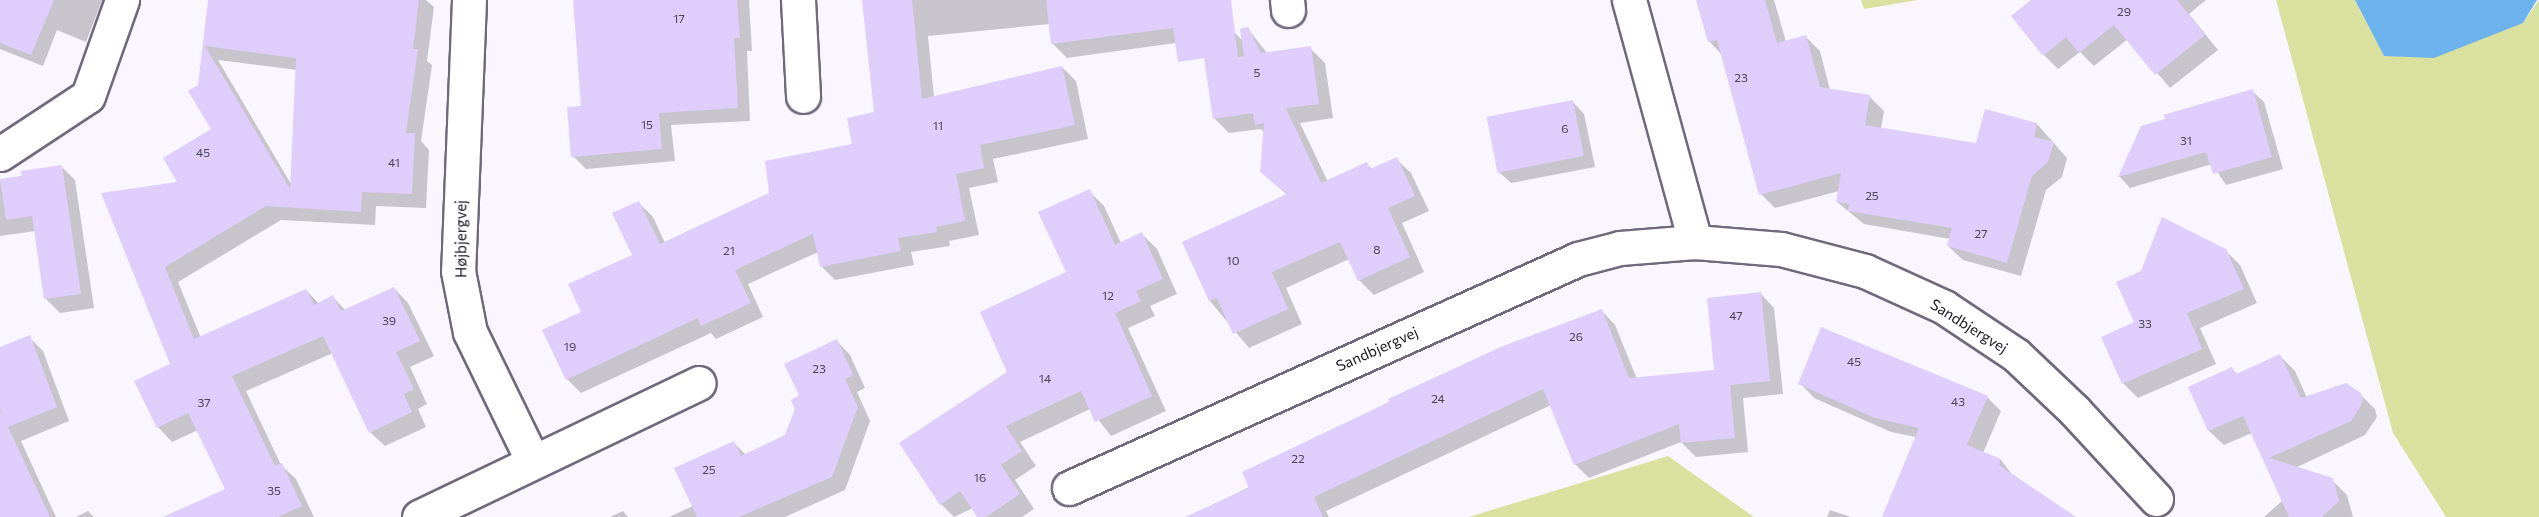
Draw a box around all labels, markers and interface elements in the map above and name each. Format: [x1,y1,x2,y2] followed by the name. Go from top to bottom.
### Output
[2117,5,2131,19] house number: 29
[673,12,685,26] house number: 17
[1254,66,1260,80] house number: 5
[1734,71,1748,85] house number: 23
[641,118,653,132] house number: 15
[933,119,943,133] house number: 11
[1561,122,1569,136] house number: 6
[2180,134,2192,148] house number: 31
[196,146,210,160] house number: 45
[388,156,400,170] house number: 41
[1865,189,1879,203] house number: 25
[452,200,470,278] street label: Højbjergvej
[1975,227,1987,241] house number: 27
[1373,243,1381,257] house number: 8
[723,244,735,258] house number: 21
[1227,254,1239,268] house number: 10
[1102,289,1114,303] house number: 12
[1927,295,2011,357] street label: Sandbjergvej
[1729,309,1743,323] house number: 47
[382,314,396,328] house number: 39
[2138,317,2152,331] house number: 33
[1333,323,1421,375] street label: Sandbjergvej
[1569,330,1583,344] house number: 26
[564,340,576,354] house number: 19
[1847,355,1861,369] house number: 45
[812,362,826,376] house number: 23
[1039,372,1051,386] house number: 14
[1431,392,1445,406] house number: 24
[1951,395,1965,409] house number: 43
[197,396,211,410] house number: 37
[1291,452,1305,466] house number: 22
[702,463,716,477] house number: 25
[974,471,986,485] house number: 16
[267,484,281,498] house number: 35

